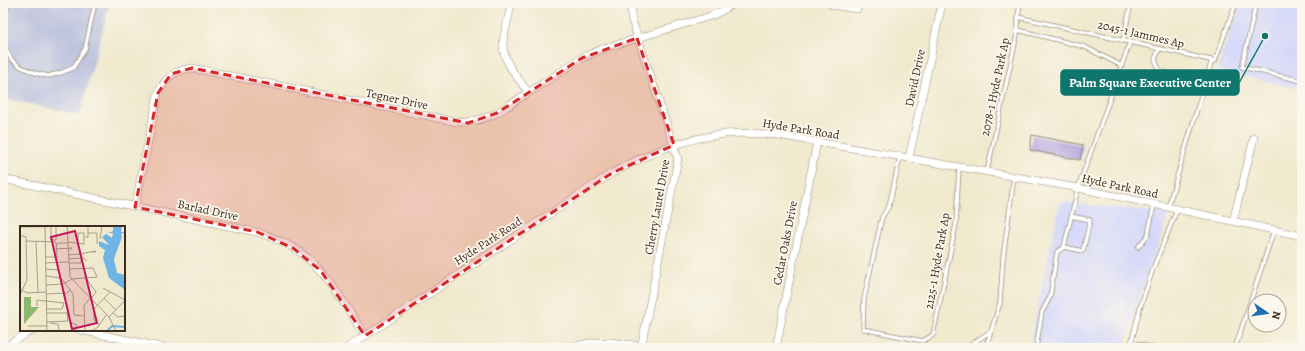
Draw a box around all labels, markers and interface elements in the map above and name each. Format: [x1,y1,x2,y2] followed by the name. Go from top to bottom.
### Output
[1096,16,1186,52] street label: 2045-1 Jammes Ap
[977,36,1013,138] street label: 2078-1 Hyde Park Ap
[901,48,929,108] street label: David Drive
[1061,70,1239,95] callout: Palm Square Executive Center
[1069,74,1232,91] text: Palm Square Executive Center
[365,85,429,113] street label: Tegner Drive
[761,115,841,143] street label: Hyde Park Road
[641,158,673,256] street label: Cherry Laurel Drive
[1080,170,1160,202] street label: Hyde Park Road
[176,196,240,224] street label: Barlad Drive
[769,199,801,287] street label: Cedar Oaks Drive
[921,211,953,311] street label: 2125-1 Hyde Park Ap
[451,213,525,269] street label: Hyde Park Road
[20,226,125,331] inset map
[1247,293,1287,333] north arrow
[1268,310,1284,321] text: N

